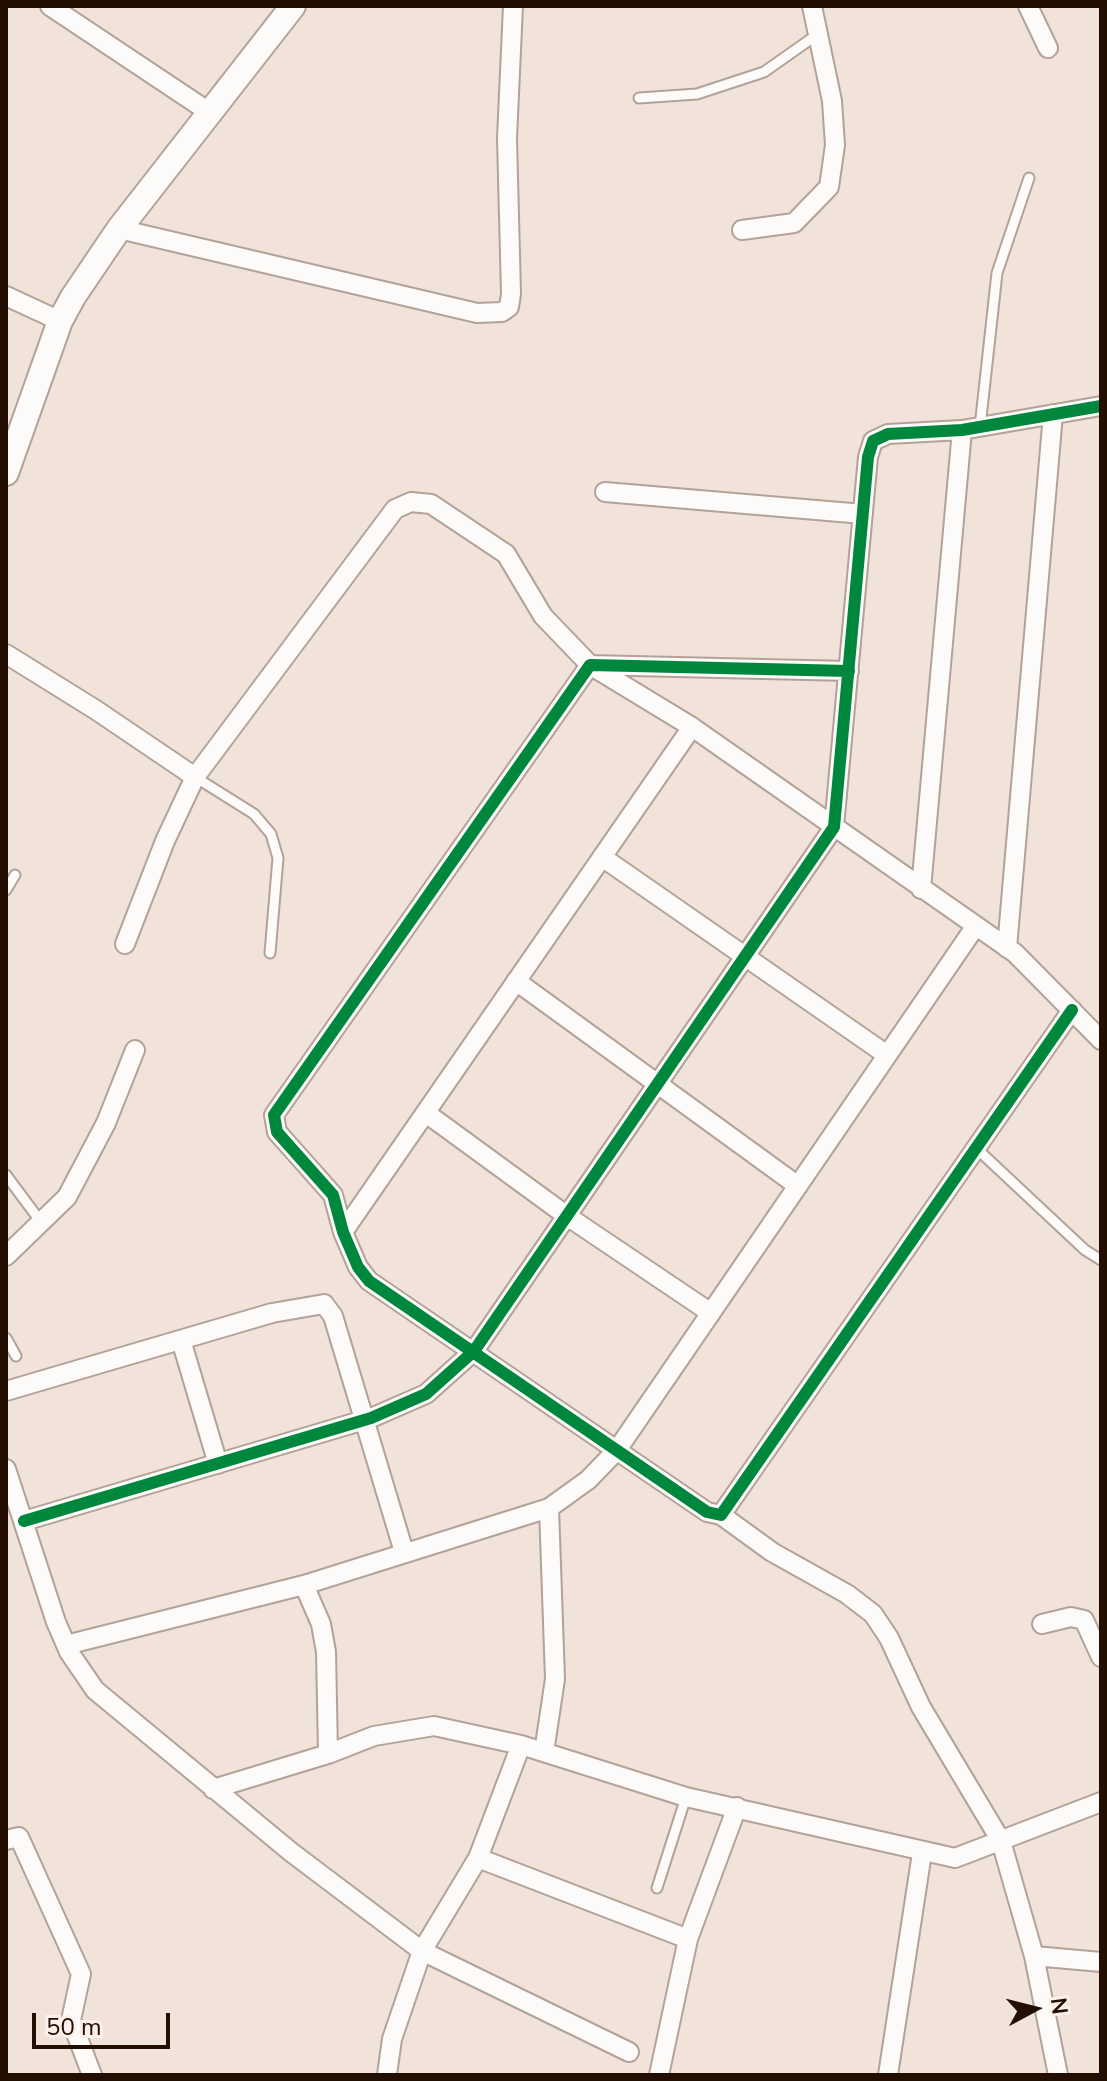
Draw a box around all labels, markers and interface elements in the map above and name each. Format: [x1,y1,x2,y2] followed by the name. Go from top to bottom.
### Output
[995,1969,1075,2049] north arrow
[1043,1996,1075,2016] text: N
[36,1997,174,2047] scale bar
[46,2011,102,2043] text: 50 m

